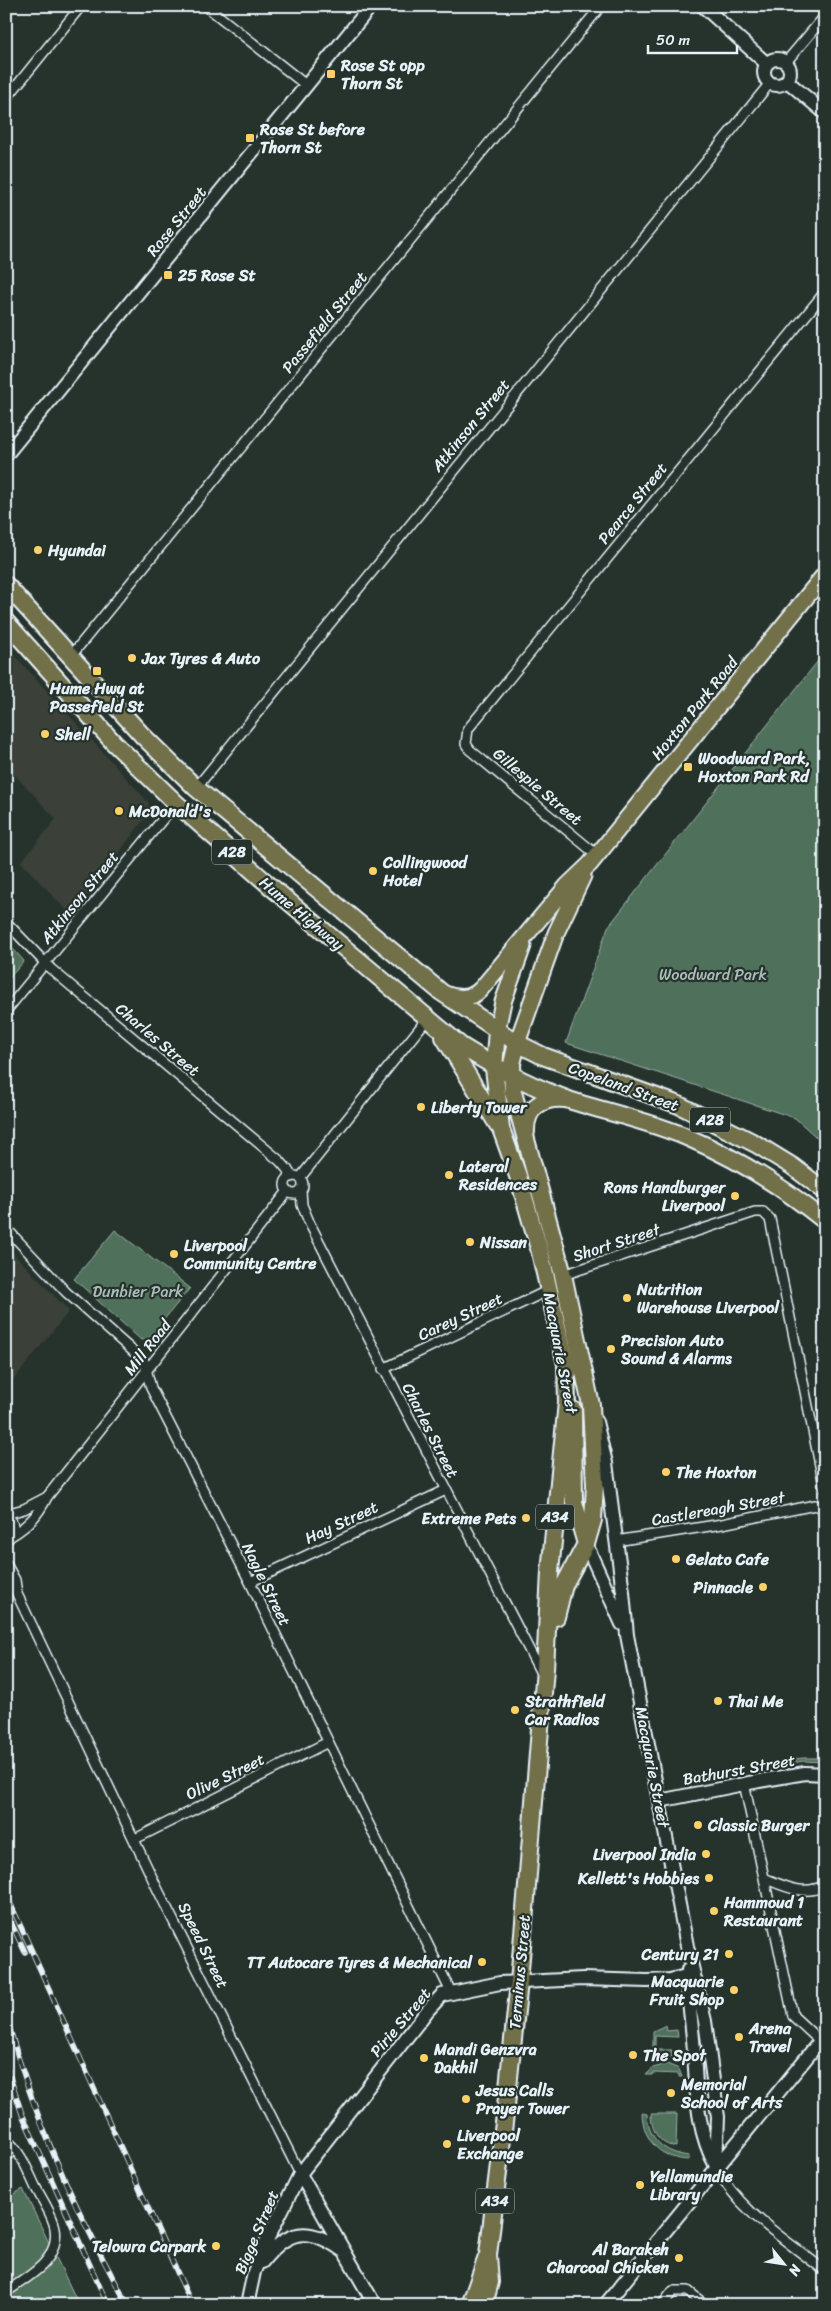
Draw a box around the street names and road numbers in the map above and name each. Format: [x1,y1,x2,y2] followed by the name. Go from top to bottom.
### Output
[139,180,214,263] street label: Rose Street
[274,265,375,380] street label: Passefield Street
[423,372,517,479] street label: Atkinson Street
[590,456,675,551] street label: Pearce Street
[643,649,747,767] street label: Hoxton Park Road
[486,740,589,833] street label: Gillespie Street
[212,840,252,864] road number: A28
[32,844,126,951] street label: Atkinson Street
[252,869,351,958] street label: Hume Highway
[109,995,207,1084] street label: Charles Street
[565,1053,683,1120] street label: Copeland Street
[690,1108,730,1132] road number: A28
[569,1215,664,1270] street label: Short Street
[413,1284,508,1349] street label: Carey Street
[535,1290,587,1417] street label: Macquarie Street
[116,1312,180,1382] street label: Mill Road
[394,1377,467,1483] street label: Charles Street
[649,1482,787,1534] street label: Castlereagh Street
[300,1493,383,1552] street label: Hay Street
[536,1504,574,1530] road number: A34
[234,1537,299,1631] street label: Nagle Street
[627,1704,679,1831] street label: Macquarie Street
[181,1745,270,1808] street label: Olive Street
[681,1745,798,1794] street label: Bathurst Street
[170,1897,237,1994] street label: Speed Street
[500,1914,539,2030] street label: Terminus Street
[362,1981,438,2064] street label: Pirie Street
[226,2186,287,2279] street label: Bigge Street
[476,2188,514,2214] road number: A34

